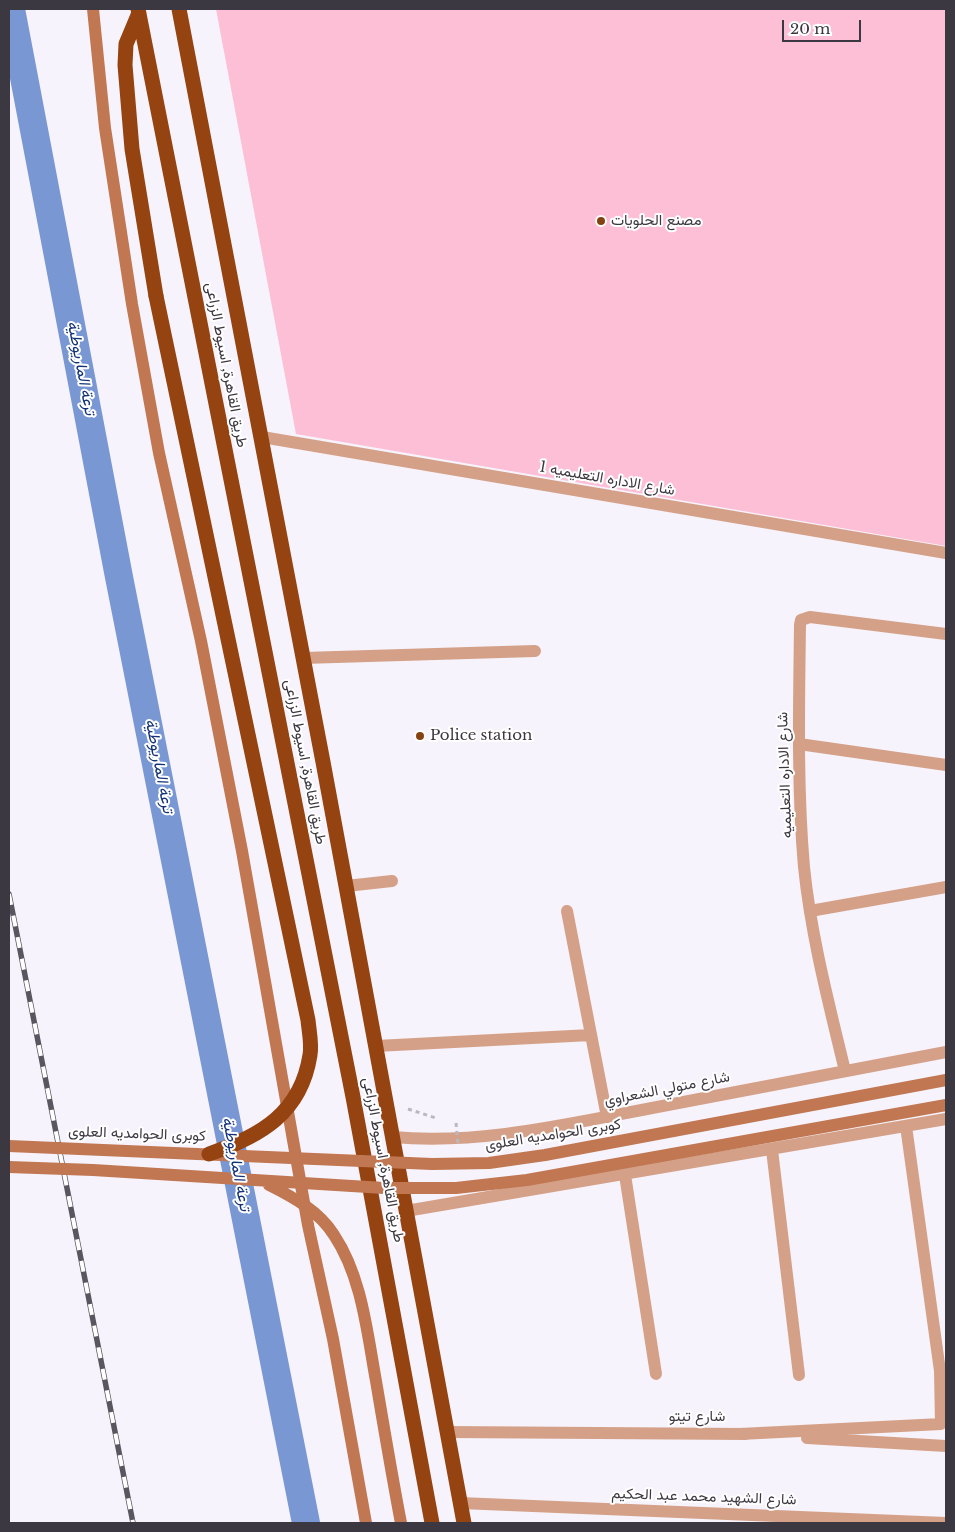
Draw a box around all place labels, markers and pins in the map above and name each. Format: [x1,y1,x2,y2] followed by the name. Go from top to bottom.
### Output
[611,212,701,230] place label: مصنع الحلويات
[595,215,607,227] marker: مصنع الحلويات
[430,727,532,745] place label: Police station
[414,730,426,742] marker: Police station

